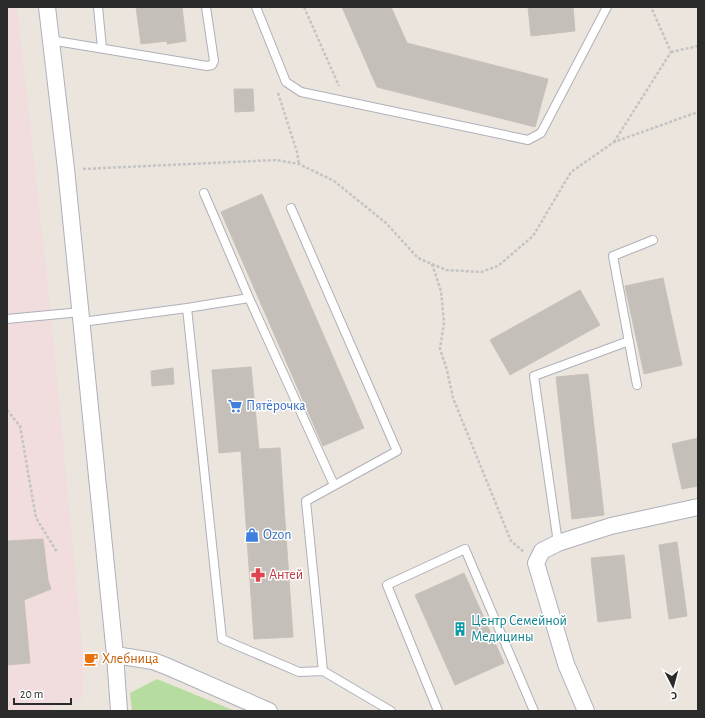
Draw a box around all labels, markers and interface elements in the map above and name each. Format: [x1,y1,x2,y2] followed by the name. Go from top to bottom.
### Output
[227,398,243,414] supermarket icon: Пятёрочка
[246,399,306,413] place label: Пятёрочка
[244,527,260,543] shop icon: Ozon
[263,528,291,542] place label: Ozon
[250,567,266,583] pharmacy icon: Антей
[269,568,303,582] place label: Антей
[471,614,567,644] place label: Центр Семейной Медицины
[452,621,468,637] building icon: Центр Семейной Медицины
[83,651,99,667] cafe icon: Хлебница
[102,652,159,666] place label: Хлебница
[653,666,693,706] north arrow
[14,680,71,706] scale bar
[20,688,43,700] text: 20 m
[670,690,678,701] text: С

